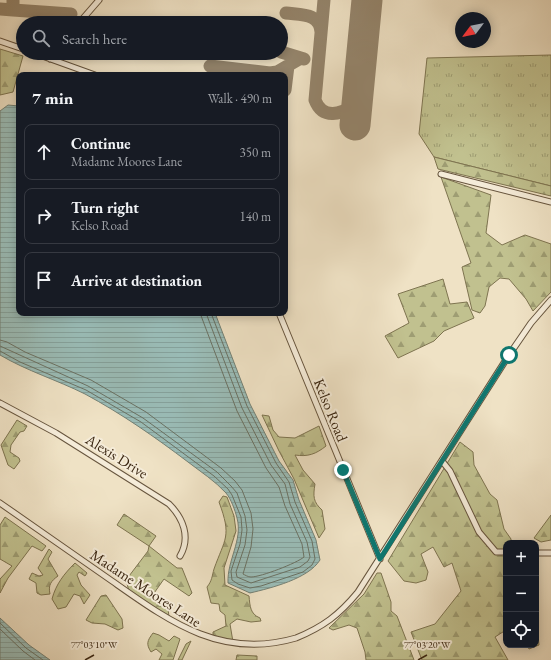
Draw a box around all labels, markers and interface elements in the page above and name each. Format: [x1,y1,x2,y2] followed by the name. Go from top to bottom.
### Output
[455,12,491,48] north arrow
[16,16,288,60] search box
[30,27,52,49] icon: search
[62,29,127,48] text: Search here
[32,87,73,109] text: 7 min
[208,90,272,107] text: Walk · 490 m
[71,134,131,153] text: Continue
[33,141,55,163] icon: ahead
[240,144,271,161] text: 350 m
[71,153,182,170] text: Madame Moores Lane
[71,198,139,217] text: Turn right
[33,205,55,227] icon: right
[240,208,271,225] text: 140 m
[71,217,129,234] text: Kelso Road
[33,269,55,291] icon: arrive
[71,271,202,290] text: Arrive at destination
[500,346,518,364] route start
[310,376,352,445] street label: Kelso Road
[82,429,152,483] street label: Alexis Drive
[334,461,352,479] route end
[503,540,539,648] map controls
[503,540,539,576] button: +
[87,545,205,631] street label: Madame Moores Lane
[503,576,539,612] button: −
[503,612,539,648] button: locate
[71,638,118,651] text: 77°03'10"W
[404,638,451,651] text: 77°03'20"W

